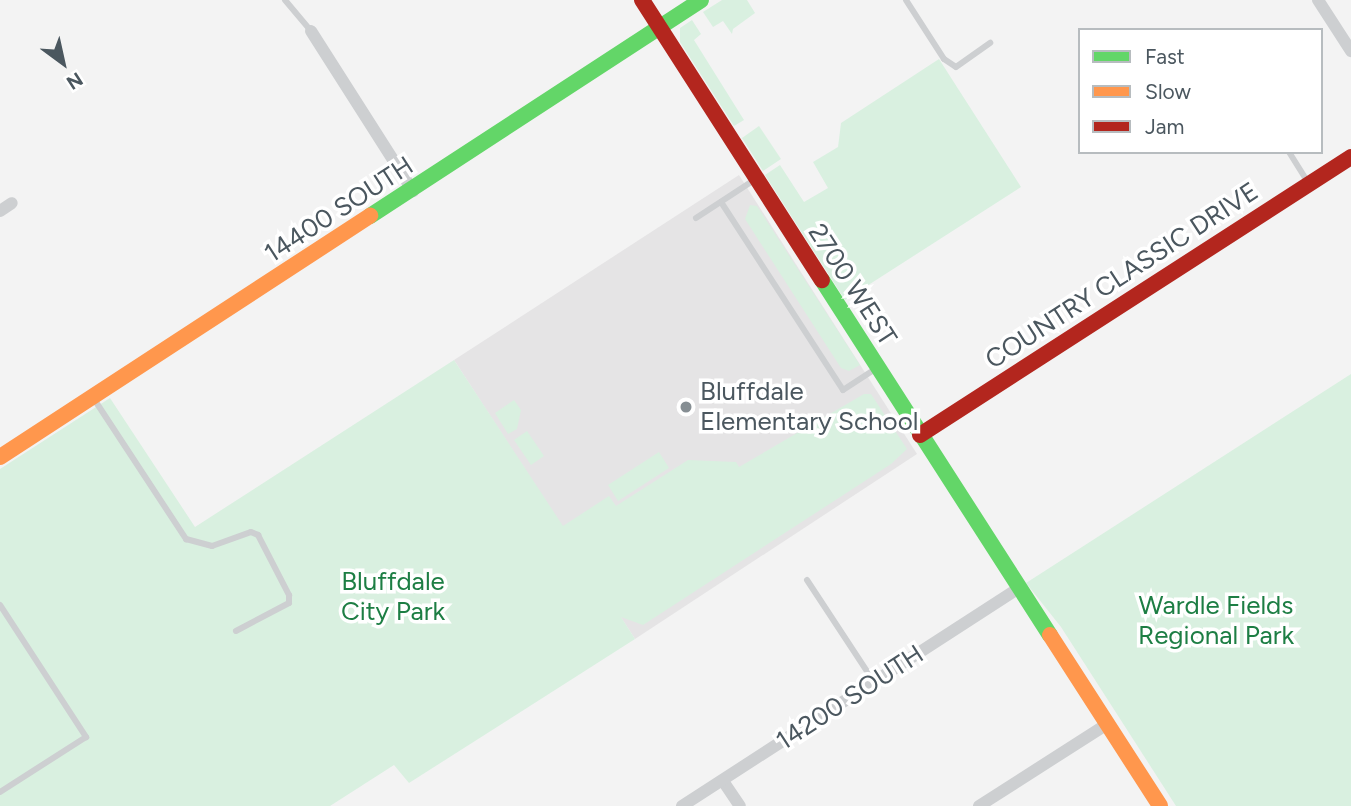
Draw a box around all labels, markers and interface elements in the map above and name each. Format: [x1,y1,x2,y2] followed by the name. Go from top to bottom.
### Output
[28,28,98,98] north arrow
[1078,28,1323,154] legend
[1145,44,1185,69] text: Fast
[62,67,87,95] text: N
[1145,79,1191,104] text: Slow
[1145,114,1184,139] text: Jam
[259,150,419,270] street label: 14400 SOUTH
[980,176,1264,376] street label: COUNTRY CLASSIC DRIVE
[801,218,903,352] street label: 2700 WEST
[700,376,918,438] place label: Bluffdale Elementary School
[678,399,694,415] marker: Bluffdale Elementary School
[341,566,445,628] park label: Bluffdale City Park
[1138,590,1294,652] park label: Wardle Fields Regional Park
[770,639,930,757] street label: 14200 SOUTH

